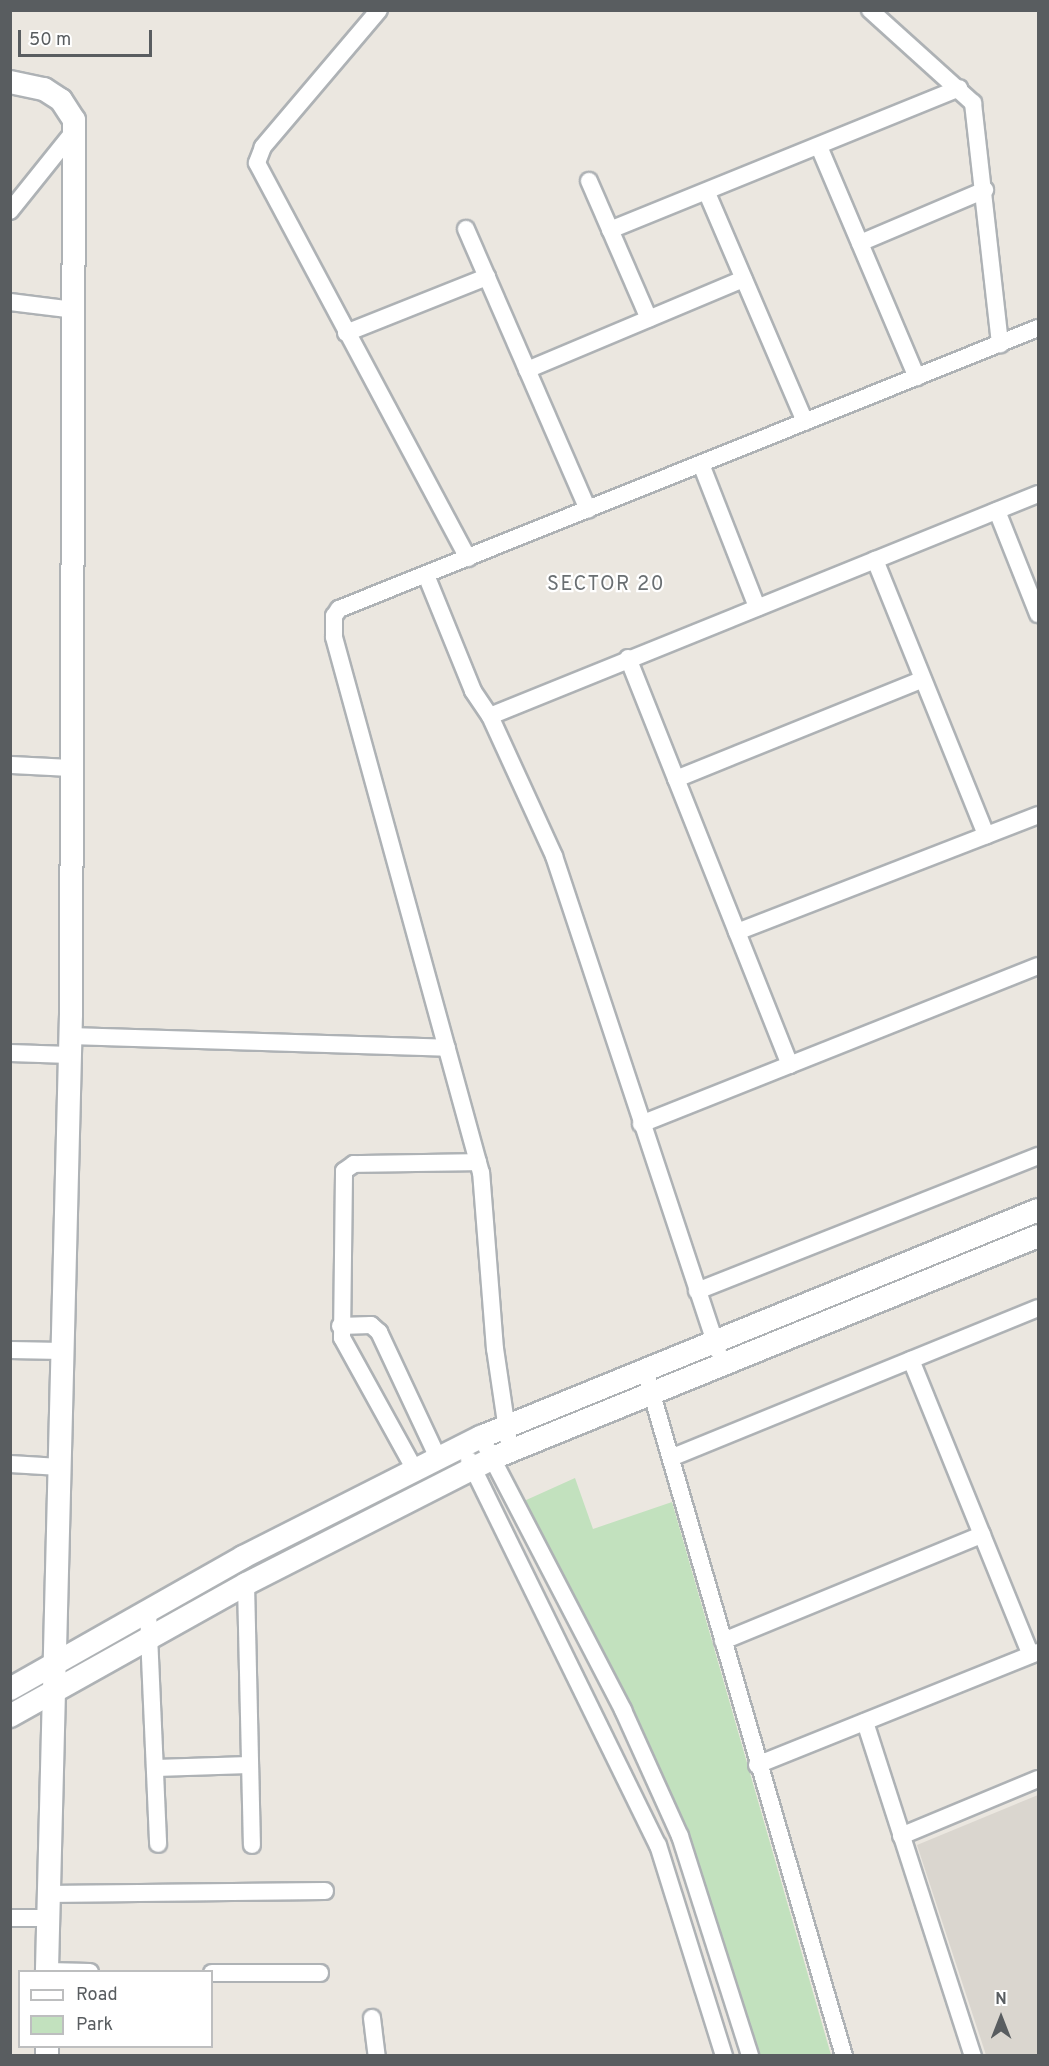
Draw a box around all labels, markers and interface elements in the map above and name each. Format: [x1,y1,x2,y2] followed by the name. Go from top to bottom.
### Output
[21,18,154,56] scale bar
[29,29,71,52] text: 50 m
[547,573,665,597] district label: SECTOR 20
[18,1970,213,2048] legend
[76,1984,118,2007] text: Road
[971,1988,1031,2048] north arrow
[995,1990,1007,2010] text: N
[76,2014,113,2037] text: Park

